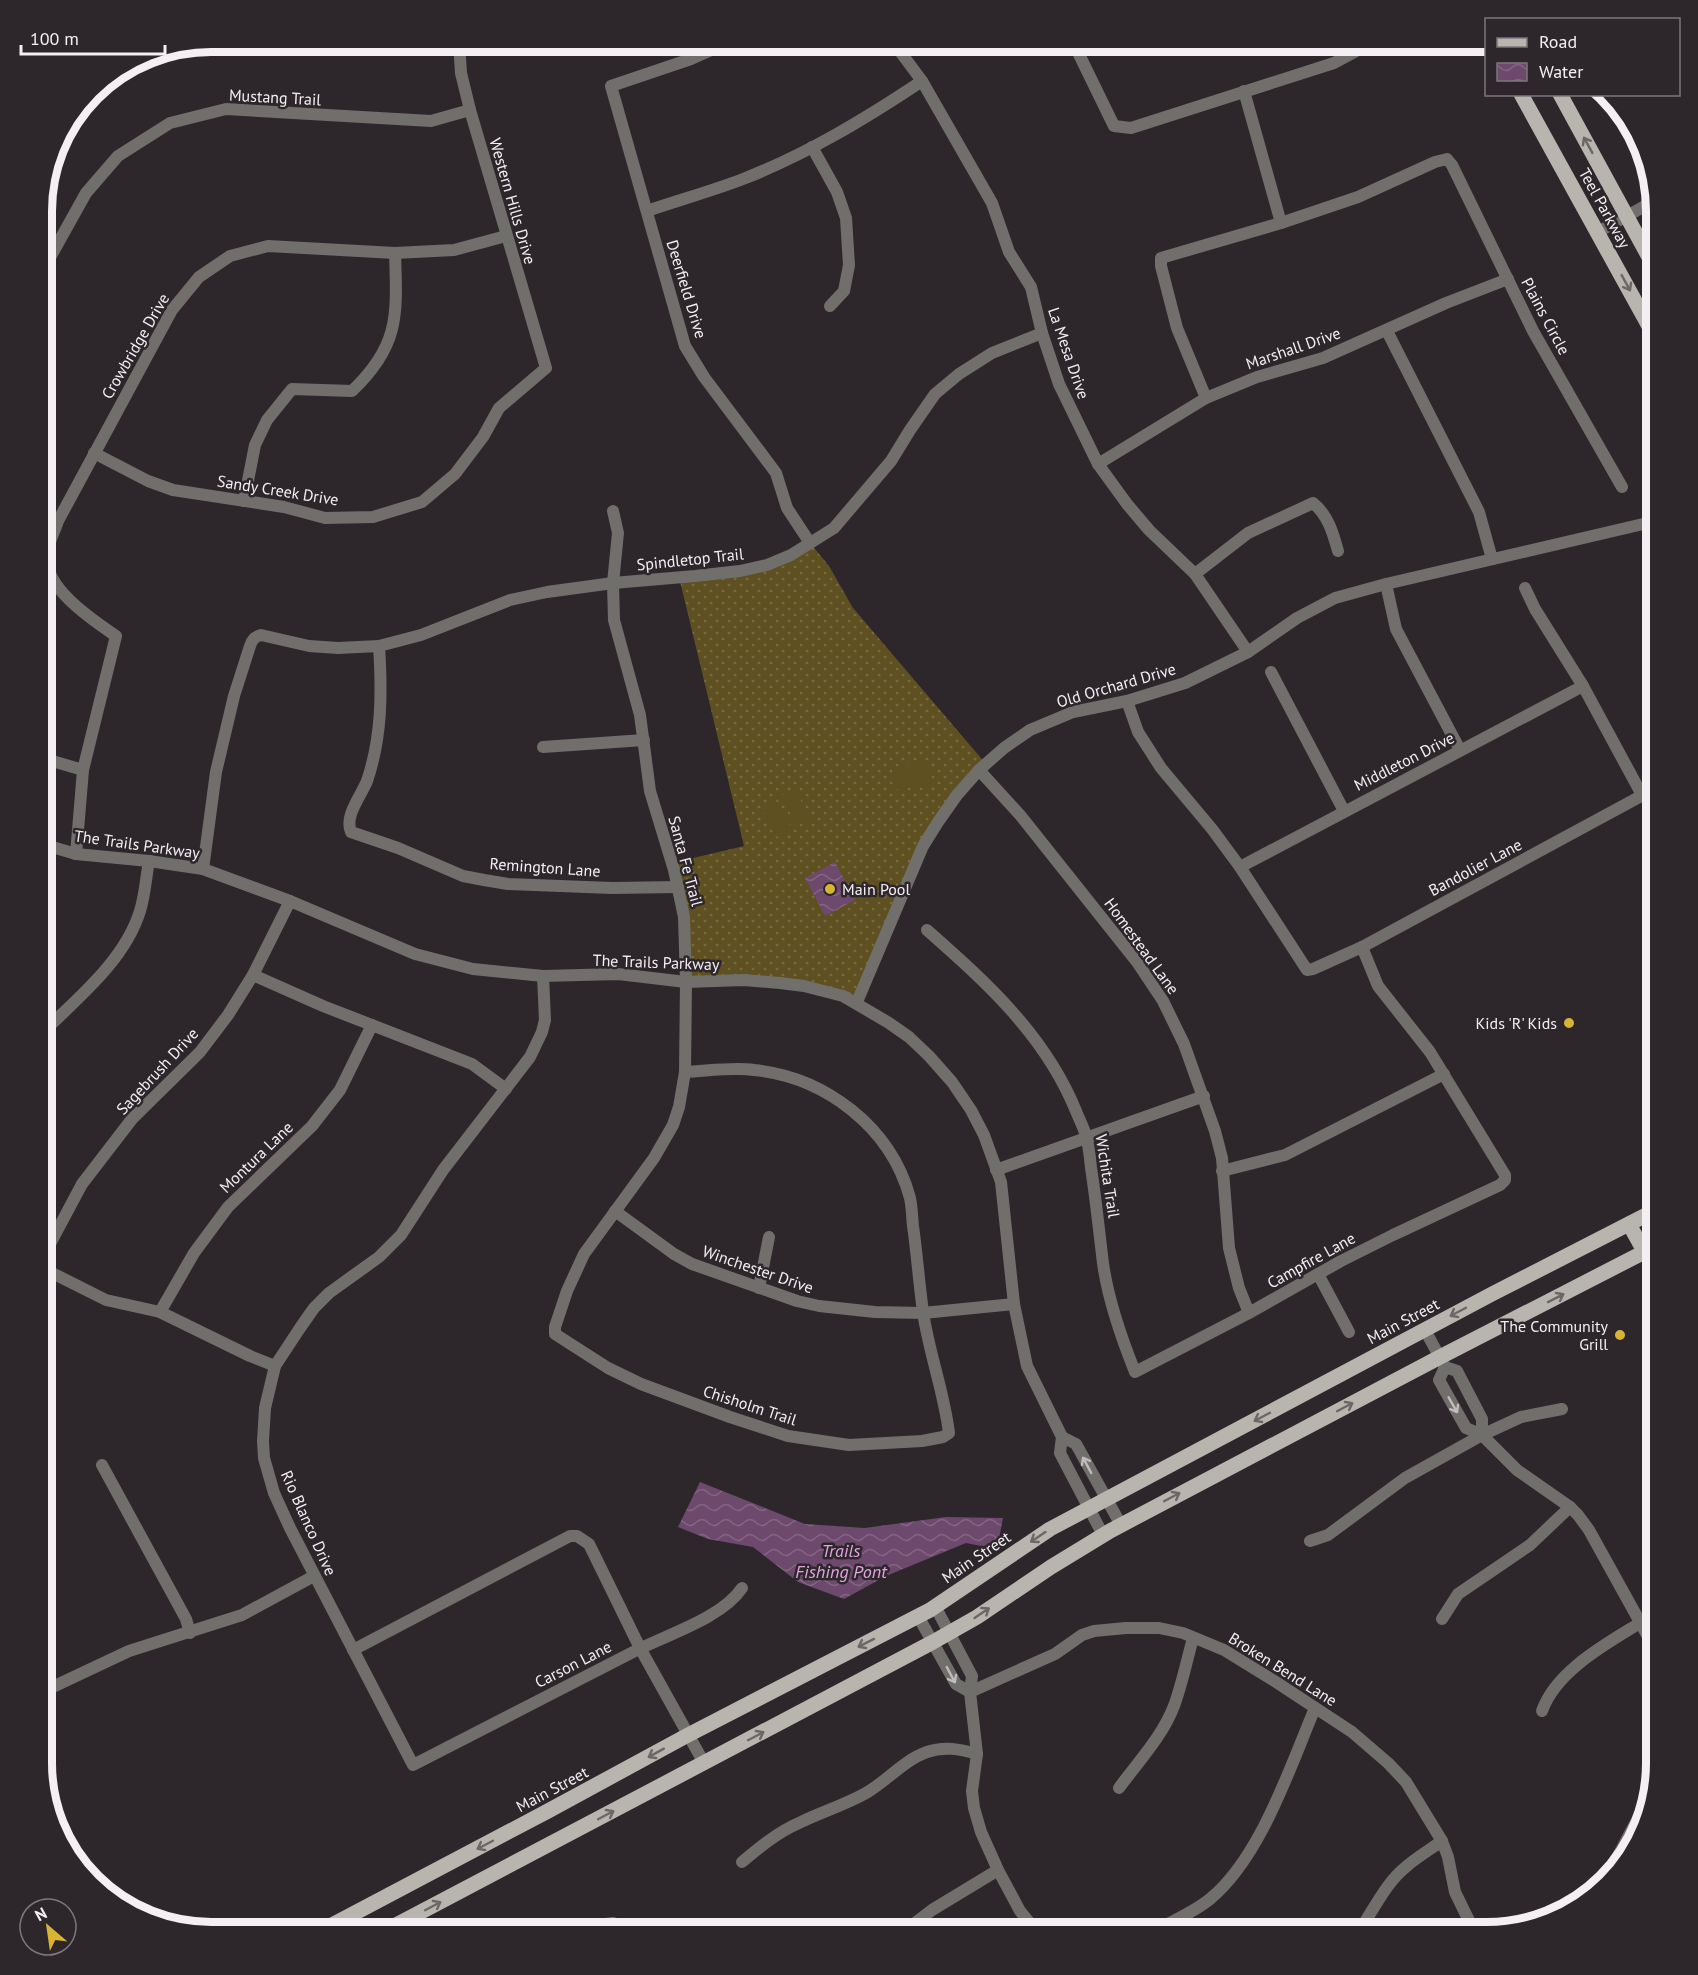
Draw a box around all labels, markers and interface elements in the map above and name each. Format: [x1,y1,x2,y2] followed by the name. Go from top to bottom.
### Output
[21,18,165,56] scale bar
[1485,18,1680,96] legend
[30,27,79,50] text: 100 m
[1539,30,1577,53] text: Road
[1539,60,1583,83] text: Water
[229,85,322,109] street label: Mustang Trail
[485,136,541,266] street label: Western Hills Drive
[1582,137,1594,154] one-way arrow
[1575,164,1635,252] street label: Teel Parkway
[663,237,711,341] street label: Deerfield Drive
[1517,274,1575,358] street label: Plains Circle
[1621,274,1632,292] one-way arrow
[97,290,173,402] street label: Crowbridge Drive
[1044,304,1094,402] street label: La Mesa Drive
[1243,322,1343,374] street label: Marshall Drive
[216,471,340,509] street label: Sandy Creek Drive
[636,543,745,575] street label: Spindletop Trail
[1054,658,1178,712] street label: Old Orchard Drive
[1351,727,1457,795] street label: Middleton Drive
[664,814,708,909] street label: Santa Fe Trail
[73,825,202,863] street label: The Trails Parkway
[1425,834,1525,900] street label: Bandolier Lane
[489,853,601,881] street label: Remington Lane
[842,879,910,899] place label: Main Pool
[823,882,837,896] marker: Main Pool
[1100,894,1184,998] street label: Homestead Lane
[592,950,720,974] street label: The Trails Parkway
[1476,1013,1557,1033] place label: Kids 'R' Kids
[1562,1016,1576,1030] marker: Kids 'R' Kids
[112,1023,202,1119] street label: Sagebrush Drive
[215,1117,297,1197] street label: Montura Lane
[1092,1133,1125,1220] street label: Wichita Trail
[1263,1228,1359,1292] street label: Campfire Lane
[700,1241,816,1297] street label: Winchester Drive
[1546,1292,1564,1303] one-way arrow
[1364,1293,1443,1348] street label: Main Street
[1450,1307,1468,1318] one-way arrow
[1500,1316,1609,1354] place label: The Community Grill
[1613,1328,1627,1342] marker: The Community Grill
[701,1380,800,1430] street label: Chisholm Trail
[1448,1396,1459,1414] one-way arrow
[1336,1401,1353,1413] one-way arrow
[1253,1412,1271,1423] one-way arrow
[1081,1457,1093,1474] one-way arrow
[277,1467,341,1579] street label: Rio Blanco Drive
[1163,1491,1181,1503] one-way arrow
[938,1526,1015,1587] street label: Main Street
[1031,1531,1047,1543] one-way arrow
[795,1539,888,1583] water label: Trails Fishing Pont
[974,1607,990,1619] one-way arrow
[1225,1628,1341,1710] street label: Broken Bend Lane
[531,1636,615,1692] street label: Carson Lane
[858,1637,876,1649] one-way arrow
[945,1666,957,1683] one-way arrow
[746,1730,764,1741] one-way arrow
[648,1748,666,1759] one-way arrow
[513,1761,592,1816] street label: Main Street
[596,1809,614,1820] one-way arrow
[476,1840,494,1851] one-way arrow
[18,1897,78,1957] north arrow
[424,1900,442,1911] one-way arrow
[31,1903,50,1925] text: N

